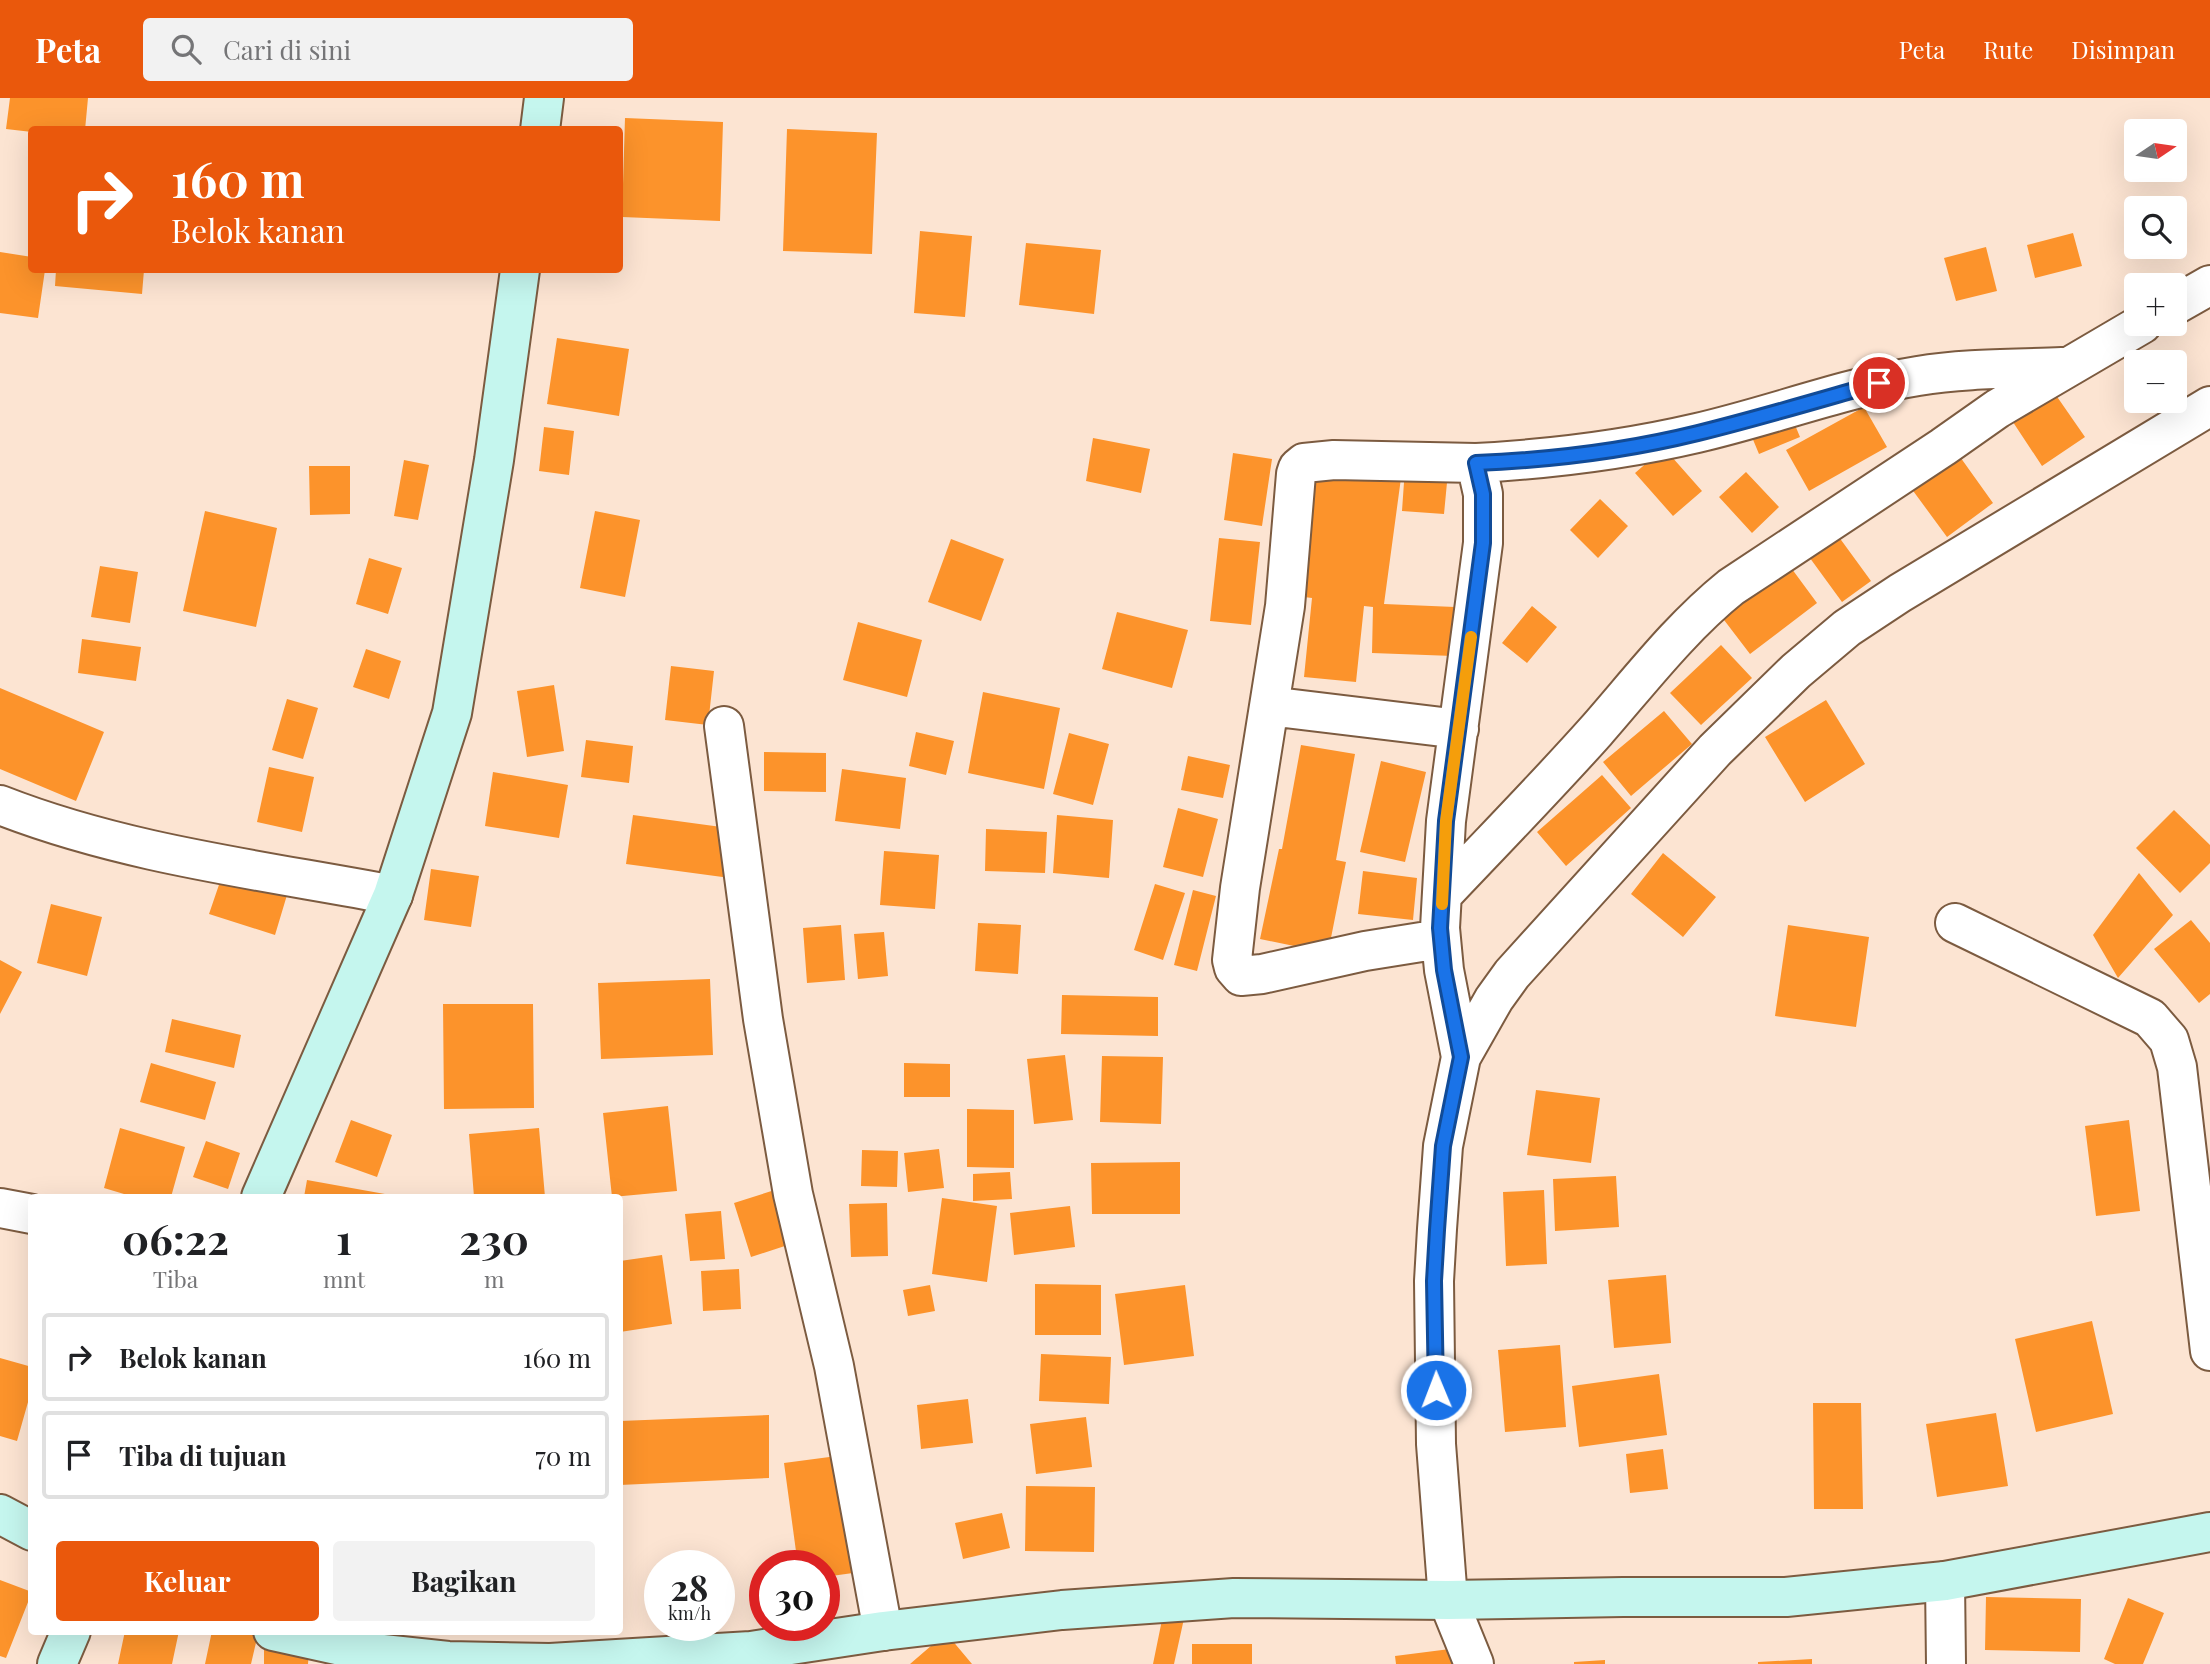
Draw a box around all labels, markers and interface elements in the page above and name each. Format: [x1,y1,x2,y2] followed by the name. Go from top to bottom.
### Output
[143,18,633,81] search box
[35,27,101,71] text: Peta
[167,30,205,68] icon: search
[223,32,351,67] text: Cari di sini
[1899,33,1945,65] text: Peta
[1983,33,2033,65] text: Rute
[2071,33,2175,65] text: Disimpan
[2124,119,2188,182] north arrow
[2124,119,2187,413] map controls
[171,145,305,210] text: 160 m
[56,154,147,245] icon: right
[2124,196,2187,259] button: search
[171,208,345,251] text: Belok kanan
[2124,273,2187,336] button: +
[2124,350,2187,413] button: −
[1849,353,1909,413] pin
[1860,364,1898,402] icon: arrive
[122,1210,229,1266] text: 06:22
[336,1210,352,1266] text: 1
[459,1210,529,1266] text: 230
[153,1263,198,1294] text: Tiba
[323,1263,365,1294] text: mnt
[484,1263,504,1294] text: m
[60,1338,98,1376] icon: right
[119,1340,267,1375] text: Belok kanan
[523,1340,591,1375] text: 160 m
[1399,1353,1473,1427] position arrow
[60,1436,98,1474] icon: arrive
[119,1438,287,1473] text: Tiba di tujuan
[535,1438,591,1473] text: 70 m
[56,1541,319,1621] button: Keluar
[333,1541,595,1621] button: Bagikan
[749,1550,840,1641] speed limit sign: 30
[671,1563,708,1610] text: 28
[668,1601,711,1625] text: km/h

